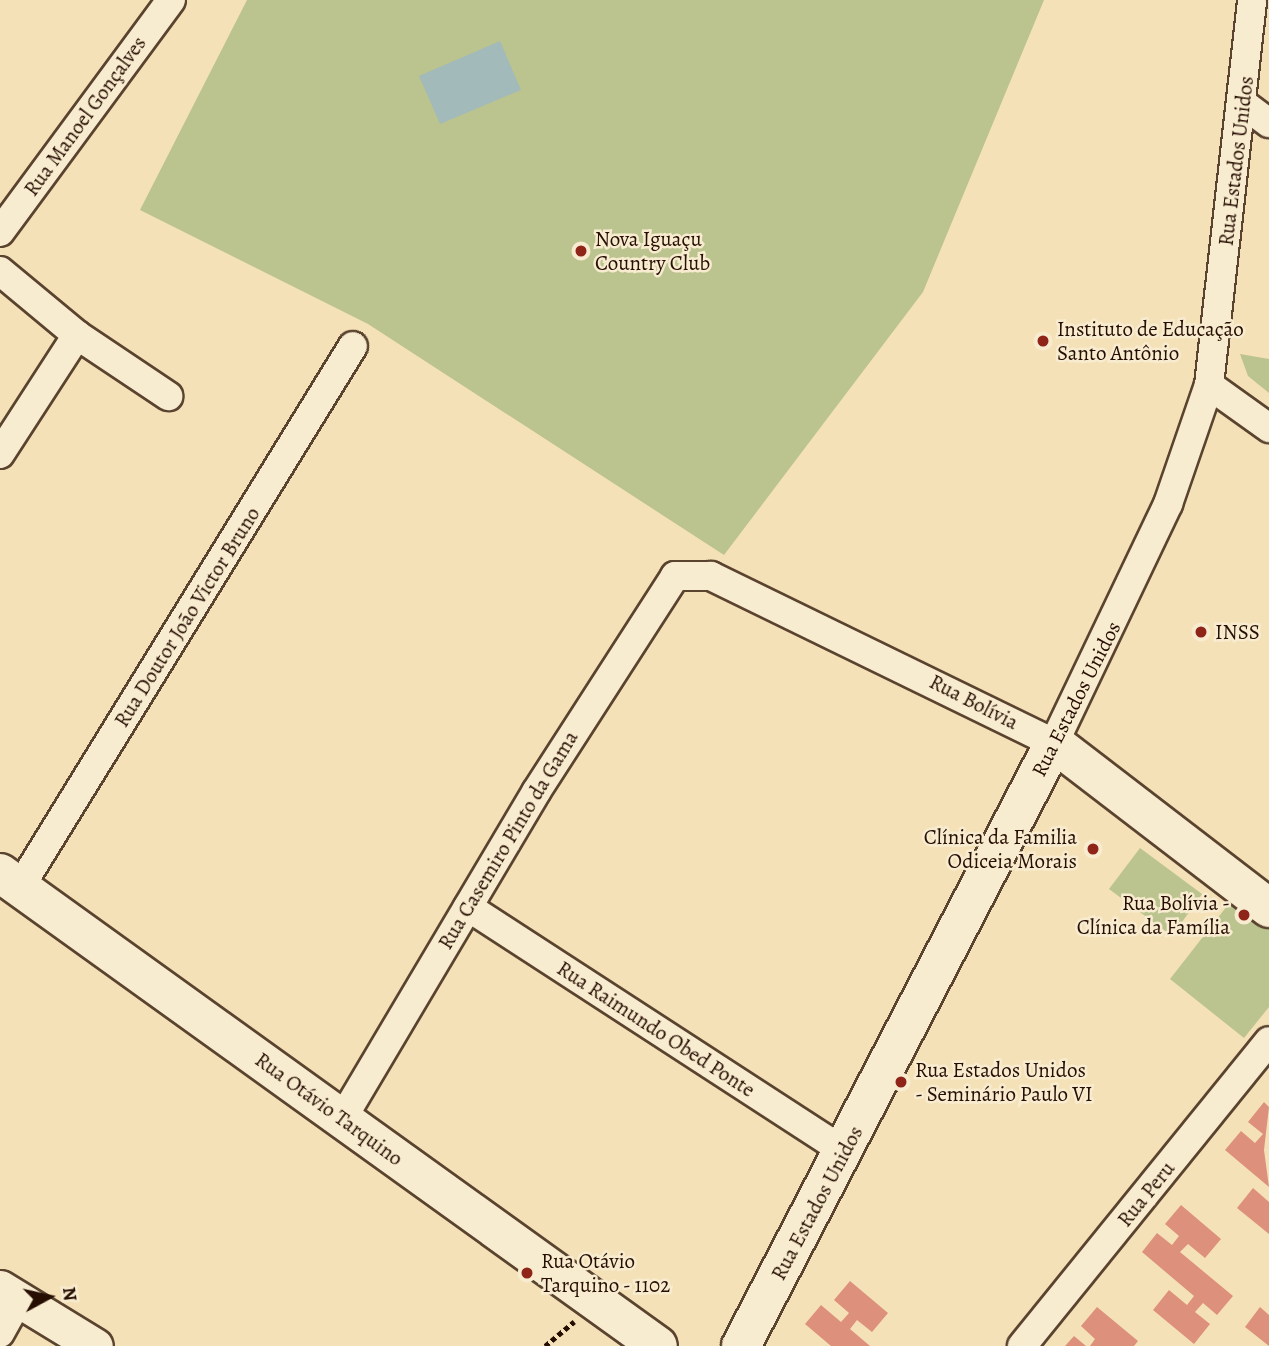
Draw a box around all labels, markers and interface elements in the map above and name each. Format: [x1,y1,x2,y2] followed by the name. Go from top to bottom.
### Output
[19,31,151,201] street label: Rua Manoel Gonçalves
[1213,75,1259,247] street label: Rua Estados Unidos
[595,226,710,276] place label: Nova Iguaçu Country Club
[573,243,589,259] marker: Nova Iguaçu Country Club
[1057,316,1244,366] place label: Instituto de Educação Santo Antônio
[1035,333,1051,349] marker: Instituto de Educação Santo Antônio
[109,502,265,732] street label: Rua Doutor João Victor Bruno
[1026,617,1126,781] street label: Rua Estados Unidos
[1215,619,1260,645] place label: INSS
[1193,624,1209,640] marker: INSS
[925,669,1023,735] street label: Rua Bolívia
[433,726,583,954] street label: Rua Casemiro Pinto da Gama
[924,824,1077,874] place label: Clínica da Familia Odiceia Morais
[1083,839,1103,859] marker: Clínica da Familia Odiceia Morais
[1077,890,1230,940] place label: Rua Bolívia - Clínica da Família
[1236,907,1252,923] marker: Rua Bolívia - Clínica da Família
[552,956,760,1102] street label: Rua Raimundo Obed Ponte
[250,1047,408,1171] street label: Rua Otávio Tarquino
[915,1057,1093,1107] place label: Rua Estados Unidos - Seminário Paulo VI
[893,1074,909,1090] marker: Rua Estados Unidos - Seminário Paulo VI
[766,1122,868,1284] street label: Rua Estados Unidos
[1112,1156,1180,1232] street label: Rua Peru
[541,1248,671,1298] place label: Rua Otávio Tarquino - 1102
[14,1262,84,1332] north arrow
[519,1265,535,1281] marker: Rua Otávio Tarquino - 1102
[56,1285,84,1303] text: N

